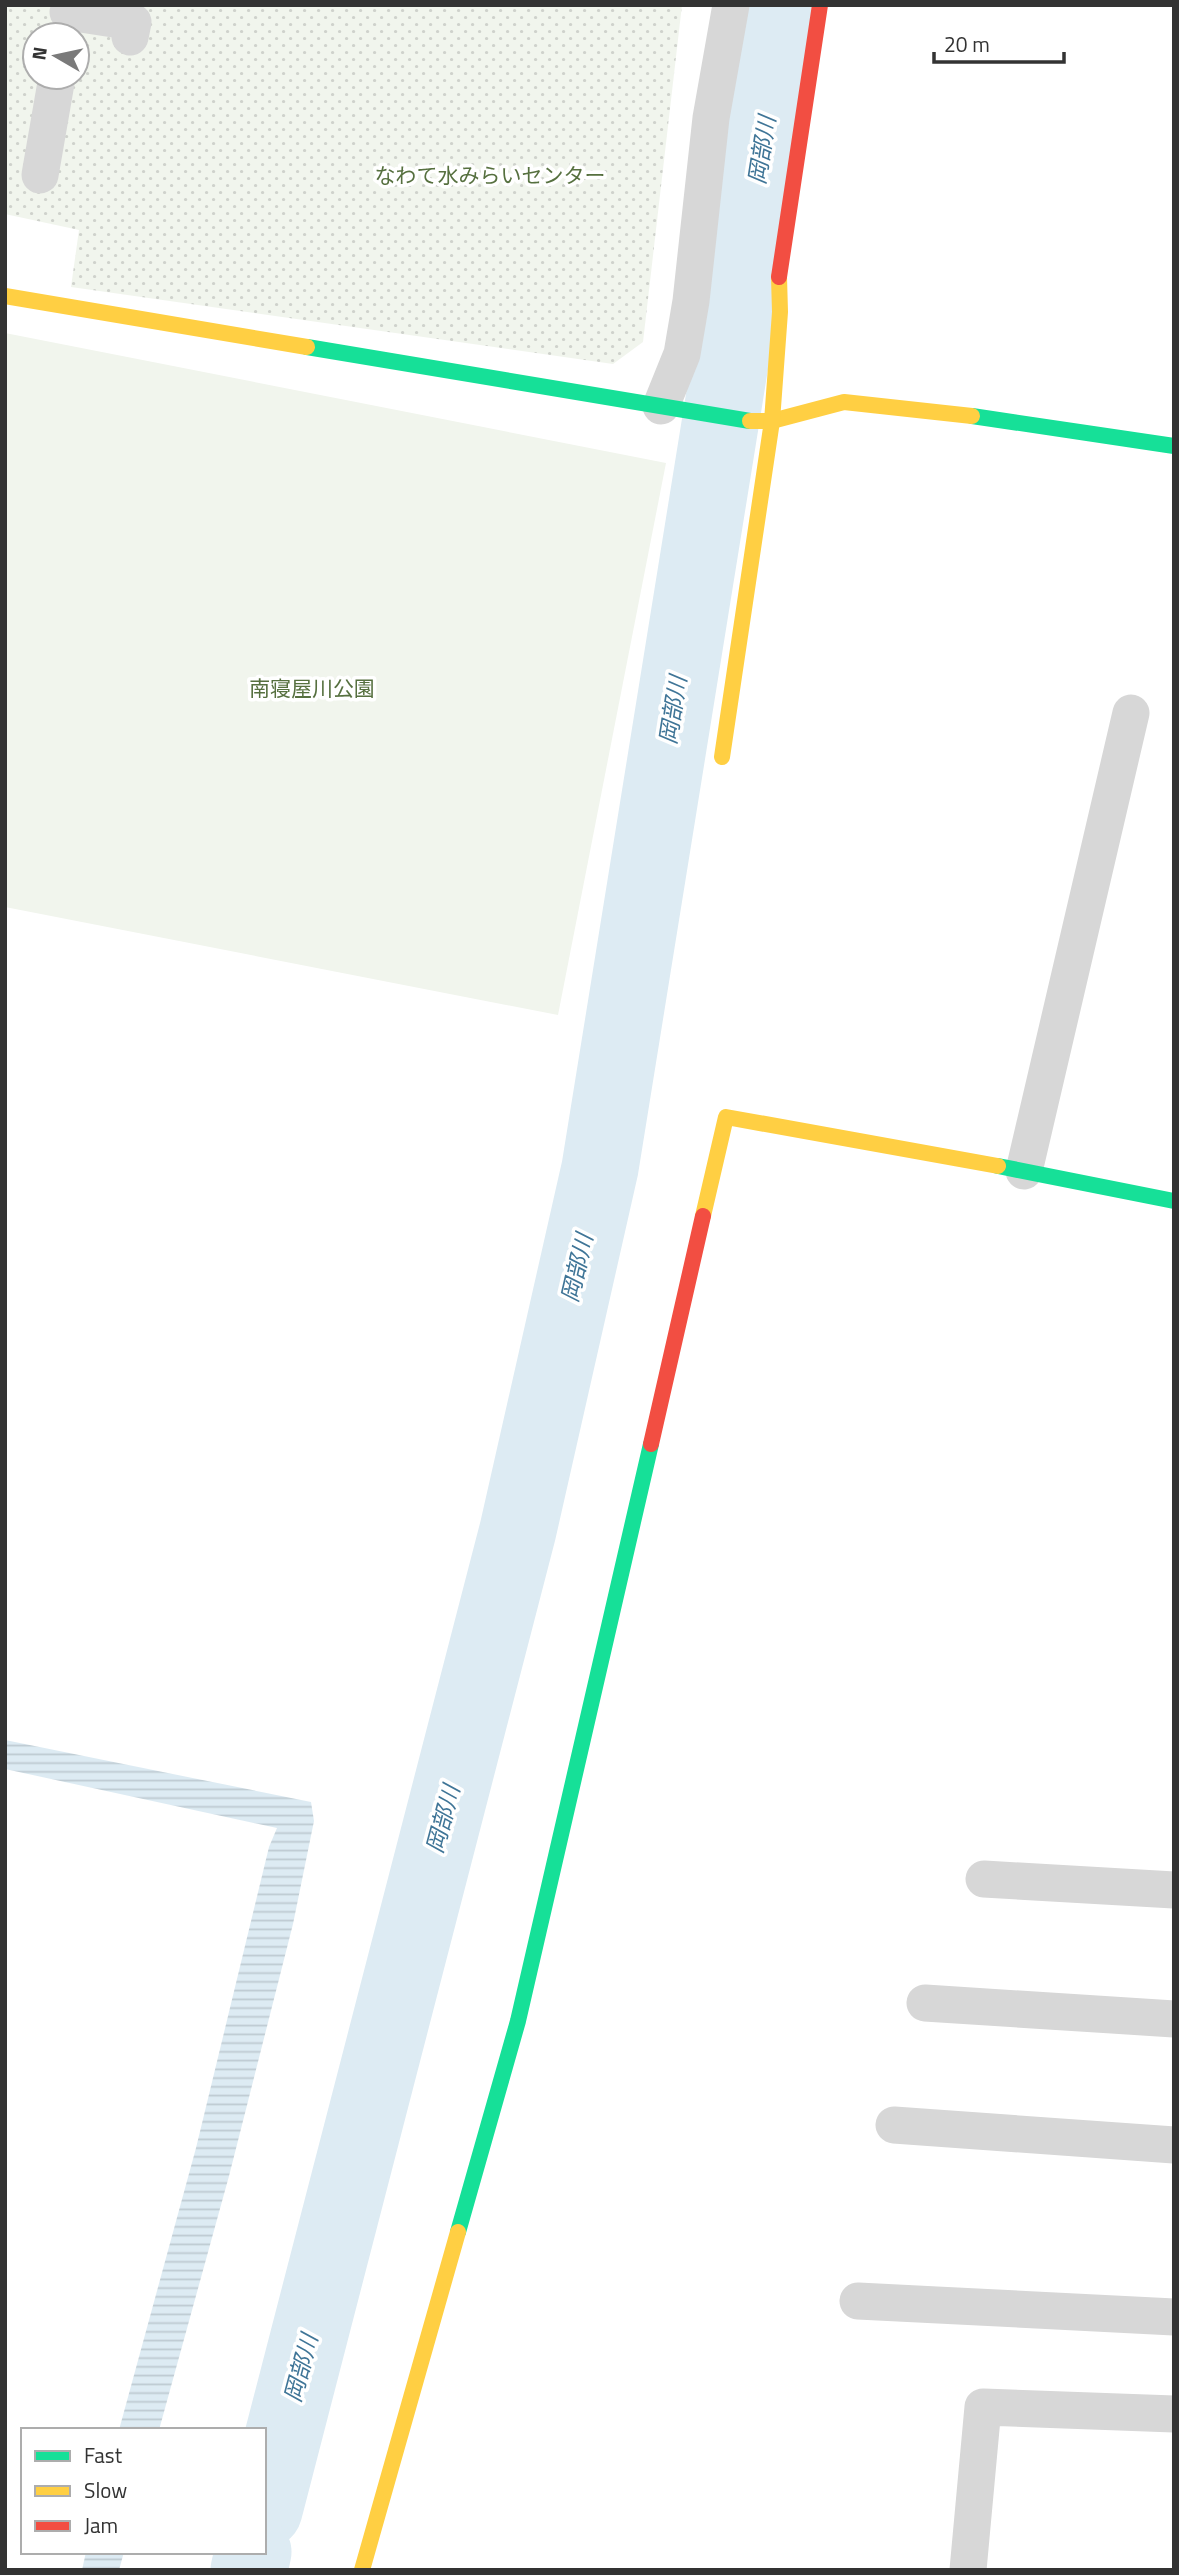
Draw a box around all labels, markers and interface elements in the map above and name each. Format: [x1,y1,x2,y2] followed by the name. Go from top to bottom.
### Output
[21,21,91,91] north arrow
[934,21,1064,65] scale bar
[944,28,990,60] text: 20 m
[23,44,54,62] text: N
[739,110,785,187] water label: 岡部川
[375,159,606,191] park label: なわて水みらいセンター
[650,670,696,747] water label: 岡部川
[249,672,375,704] park label: 南寝屋川公園
[552,1227,602,1305] water label: 岡部川
[417,1778,469,1857] water label: 岡部川
[275,2327,327,2406] water label: 岡部川
[21,2428,266,2554] legend
[84,2439,123,2471] text: Fast
[84,2474,127,2506] text: Slow
[84,2509,118,2541] text: Jam

